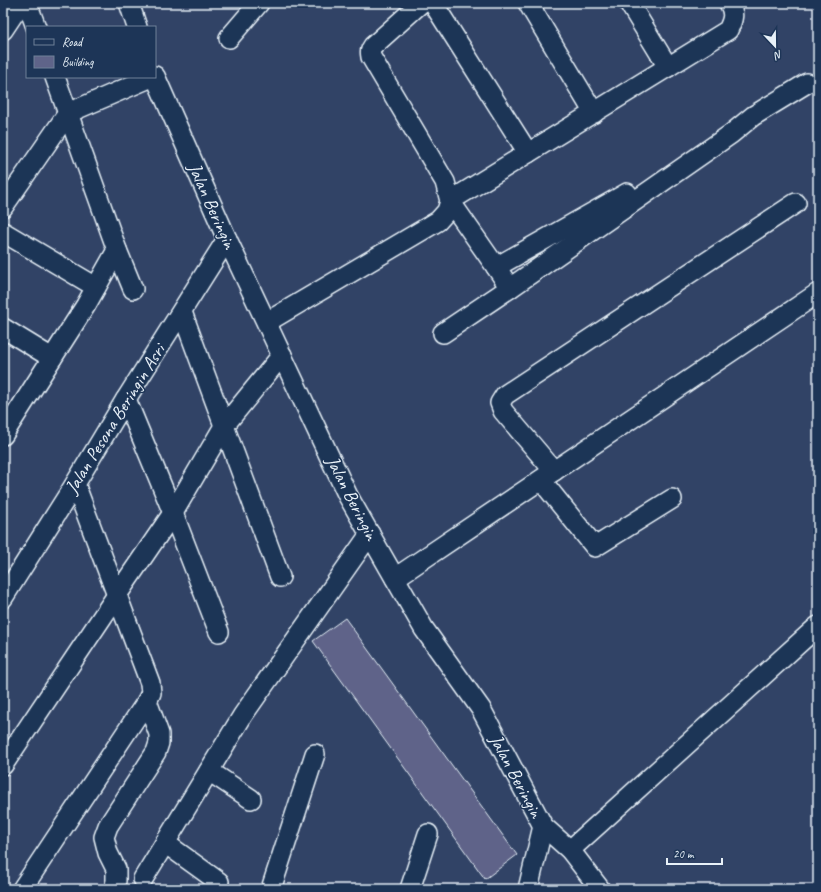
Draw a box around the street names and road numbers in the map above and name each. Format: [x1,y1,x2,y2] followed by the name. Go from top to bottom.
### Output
[182,158,242,254] street label: Jalan Beringin
[59,338,172,499] street label: Jalan Pesona Beringin Asri
[320,451,384,546] street label: Jalan Beringin
[483,729,549,823] street label: Jalan Beringin

